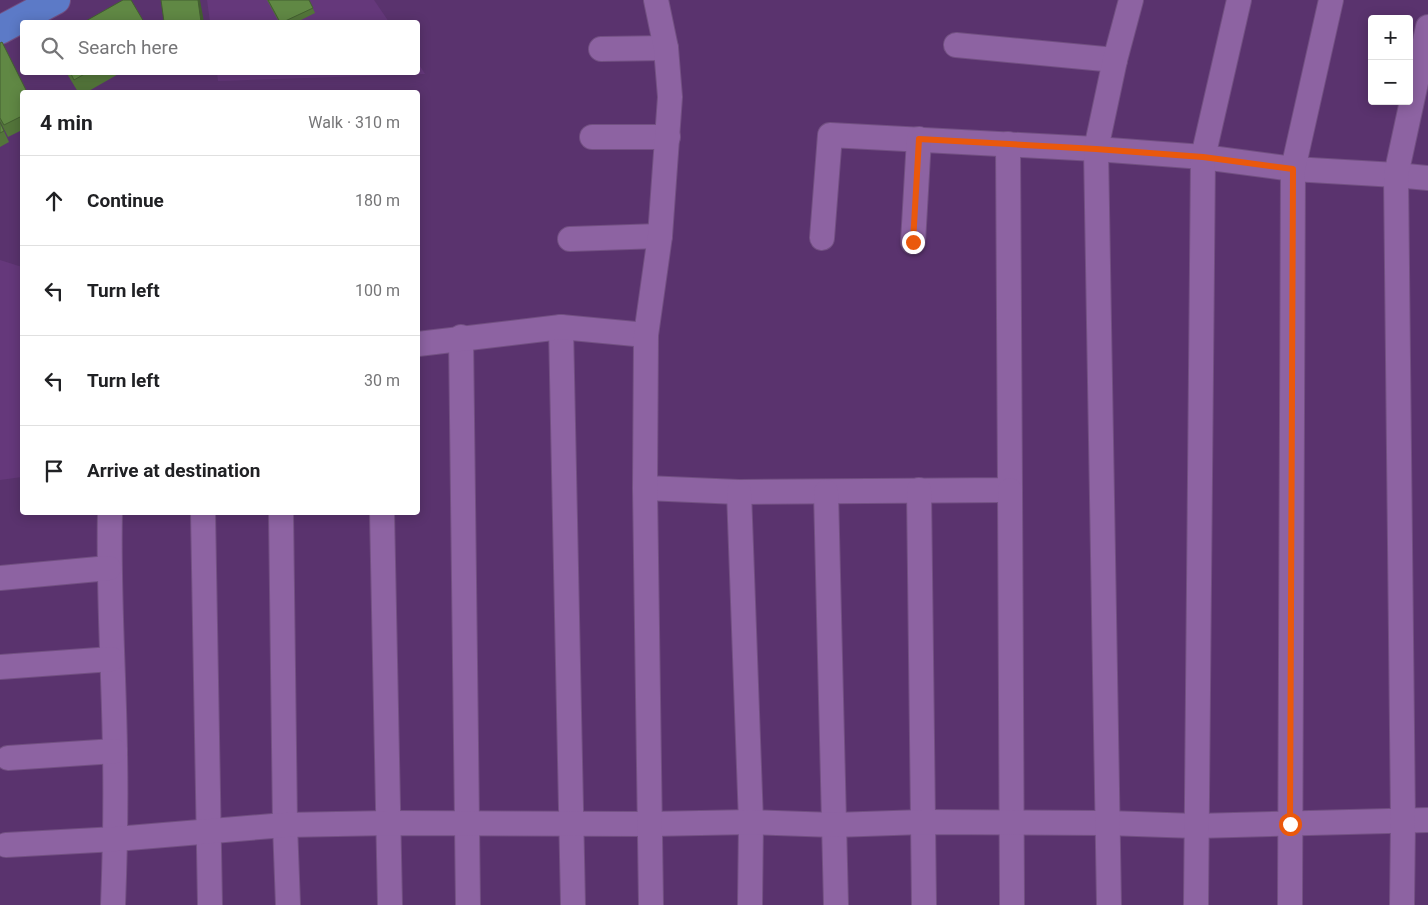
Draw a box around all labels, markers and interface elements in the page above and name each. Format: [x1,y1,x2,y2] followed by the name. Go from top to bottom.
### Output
[1368,15,1413,105] map controls
[1368,15,1413,60] button: +
[20,20,420,75] search box
[38,34,66,62] icon: search
[78,36,178,59] text: Search here
[1368,60,1413,105] button: −
[40,111,93,135] text: 4 min
[308,113,400,132] text: Walk · 310 m
[40,187,68,215] icon: ahead
[87,189,164,212] text: Continue
[355,191,400,210] text: 180 m
[902,231,925,254] route end
[40,277,68,305] icon: left
[87,279,160,302] text: Turn left
[355,281,400,300] text: 100 m
[40,367,68,395] icon: left
[87,369,160,392] text: Turn left
[364,371,400,390] text: 30 m
[40,457,68,485] icon: arrive
[87,459,260,482] text: Arrive at destination
[1279,813,1302,836] route start

